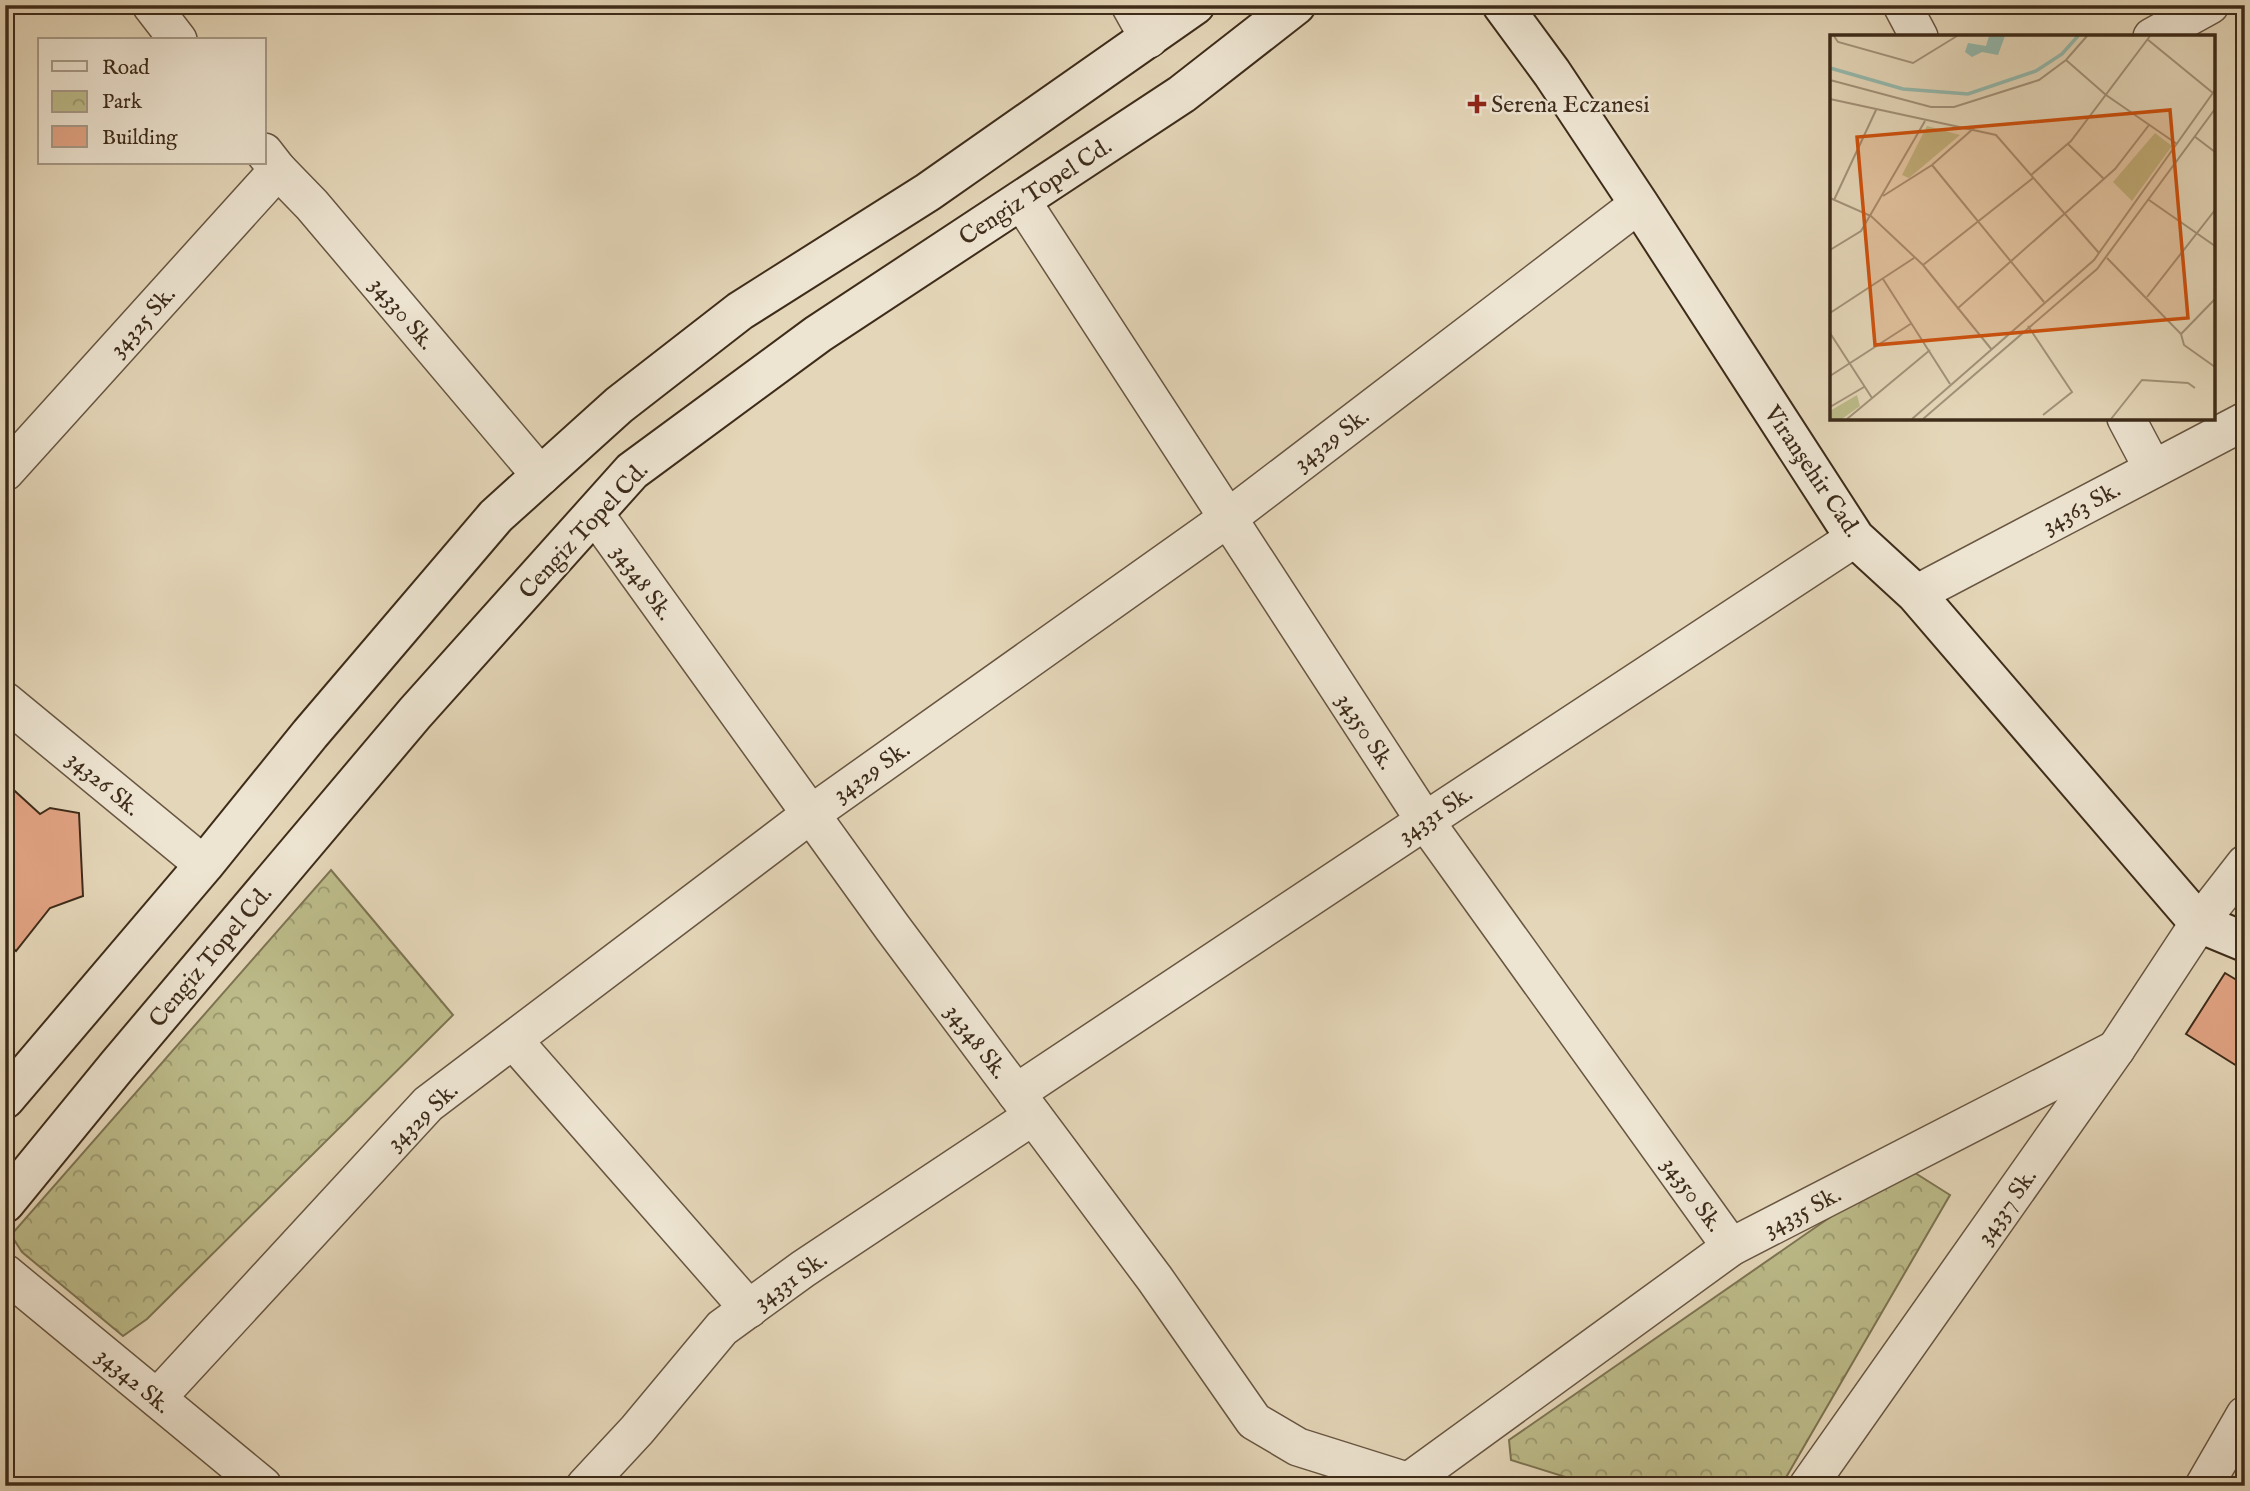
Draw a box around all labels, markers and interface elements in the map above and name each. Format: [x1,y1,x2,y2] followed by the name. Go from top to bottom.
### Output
[1830,35,2215,420] inset map
[38,38,266,164] legend
[102,55,150,82] text: Road
[102,89,143,116] text: Park
[1491,90,1650,121] place label: Serena Eczanesi
[1469,96,1485,112] marker: Serena Eczanesi
[102,125,178,152] text: Building
[953,131,1118,253] street label: Cengiz Topel Cd.
[362,271,441,357] street label: 34330 Sk.
[103,280,183,364] street label: 34325 Sk.
[1756,399,1867,544] street label: Viranşehir Cad.
[1288,402,1376,479] street label: 34329 Sk.
[513,456,656,606] street label: Cengiz Topel Cd.
[2037,475,2126,542] street label: 34363 Sk.
[604,539,680,627] street label: 34348 Sk.
[1328,687,1401,776] street label: 34350 Sk.
[827,734,917,810] street label: 34329 Sk.
[60,744,146,824] street label: 34326 Sk.
[1393,779,1479,851] street label: 34331 Sk.
[143,880,280,1034] street label: Cengiz Topel Cd.
[937,998,1014,1086] street label: 34348 Sk.
[381,1076,466,1158] street label: 34329 Sk.
[1654,1151,1730,1239] street label: 34350 Sk.
[1970,1163,2045,1251] street label: 34337 Sk.
[1759,1180,1847,1245] street label: 34335 Sk.
[748,1245,834,1318] street label: 34331 Sk.
[89,1341,177,1422] street label: 34342 Sk.

